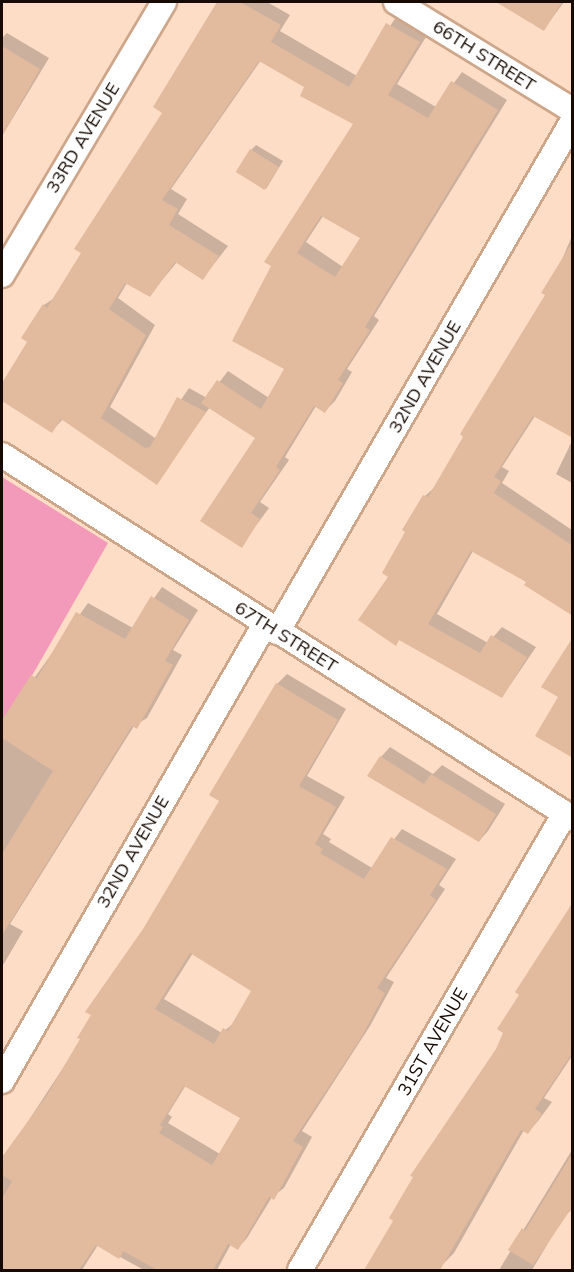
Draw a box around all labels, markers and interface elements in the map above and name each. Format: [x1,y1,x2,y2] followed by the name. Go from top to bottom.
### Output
[429,16,539,96] street label: 66TH STREET
[42,79,124,197] street label: 33RD AVENUE
[384,317,466,437] street label: 32ND AVENUE
[231,597,341,677] street label: 67TH STREET
[92,792,174,912] street label: 32ND AVENUE
[393,984,473,1100] street label: 31ST AVENUE

